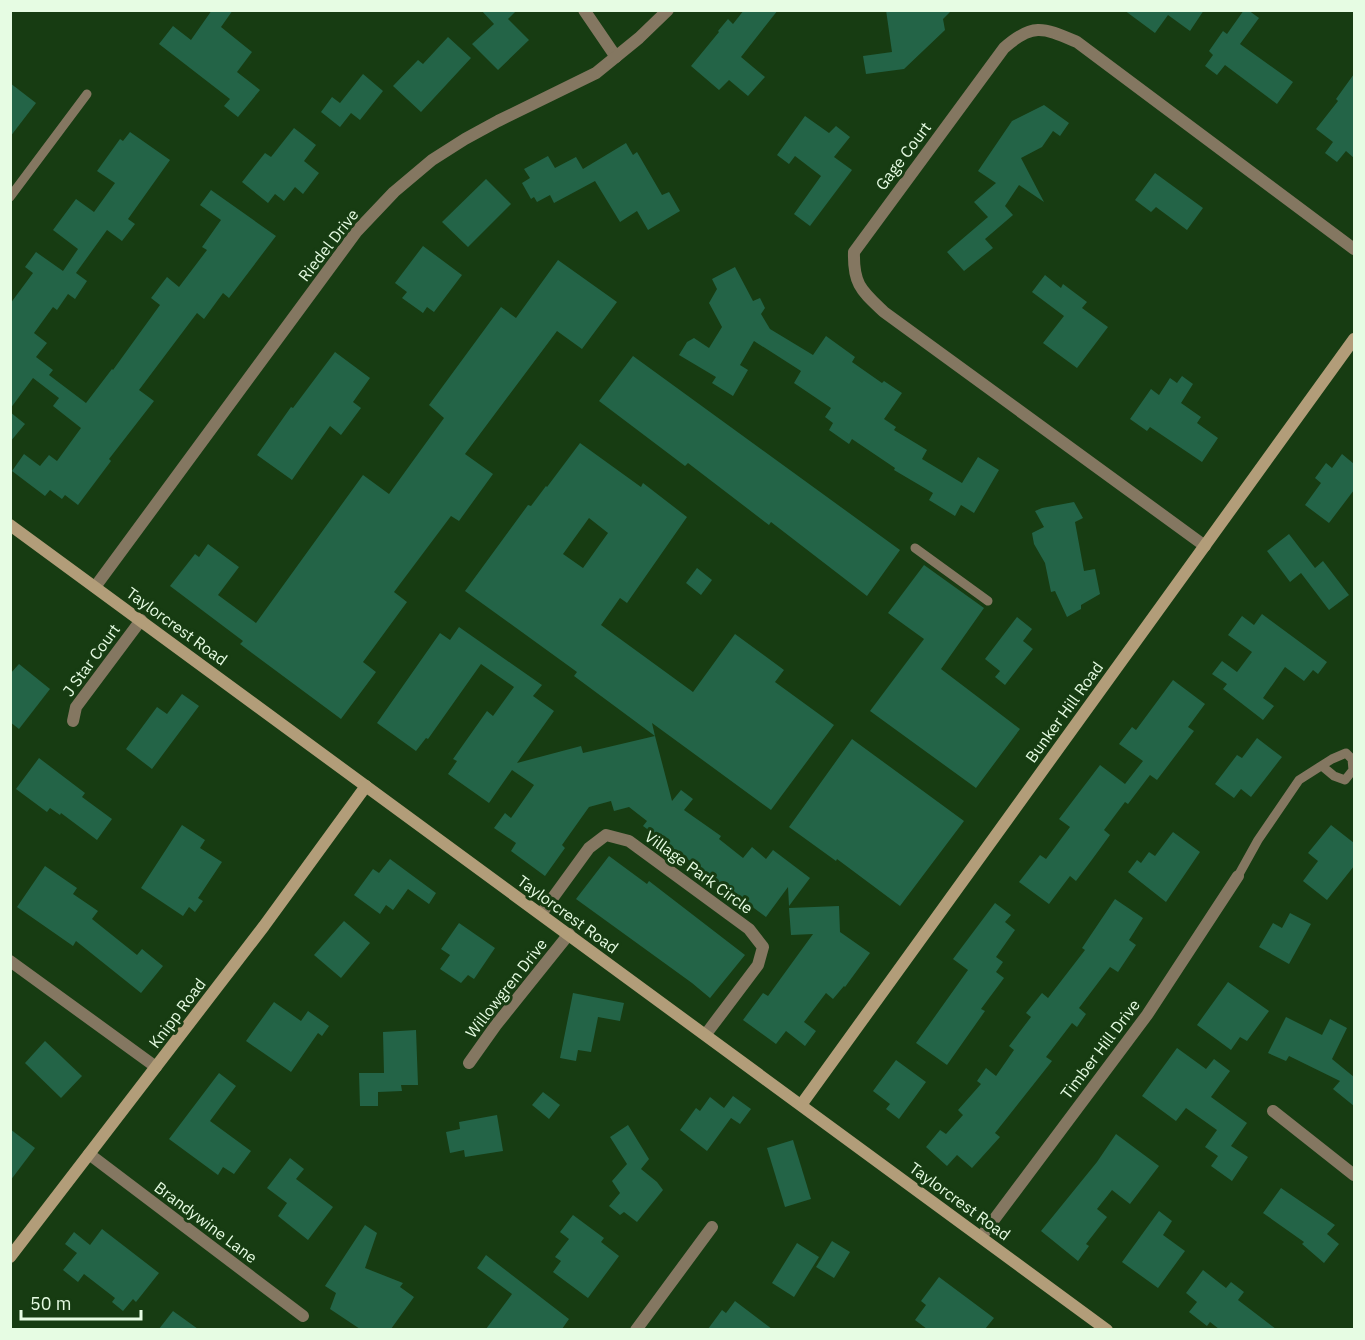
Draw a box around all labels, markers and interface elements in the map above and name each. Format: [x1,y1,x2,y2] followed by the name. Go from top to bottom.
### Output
[871,118,935,194] street label: Gage Court
[294,205,363,285] street label: Riedel Drive
[123,583,231,669] street label: Taylorcrest Road
[58,620,124,700] street label: J Star Court
[1021,658,1107,766] street label: Bunker Hill Road
[641,826,757,918] street label: Village Park Circle
[514,871,622,957] street label: Taylorcrest Road
[461,934,551,1042] street label: Willowgren Drive
[144,974,210,1052] street label: Knipp Road
[1056,995,1144,1103] street label: Timber Hill Drive
[906,1158,1014,1244] street label: Taylorcrest Road
[151,1177,262,1267] street label: Brandywine Lane
[21,1283,141,1321] scale bar
[30,1292,72,1315] text: 50 m

